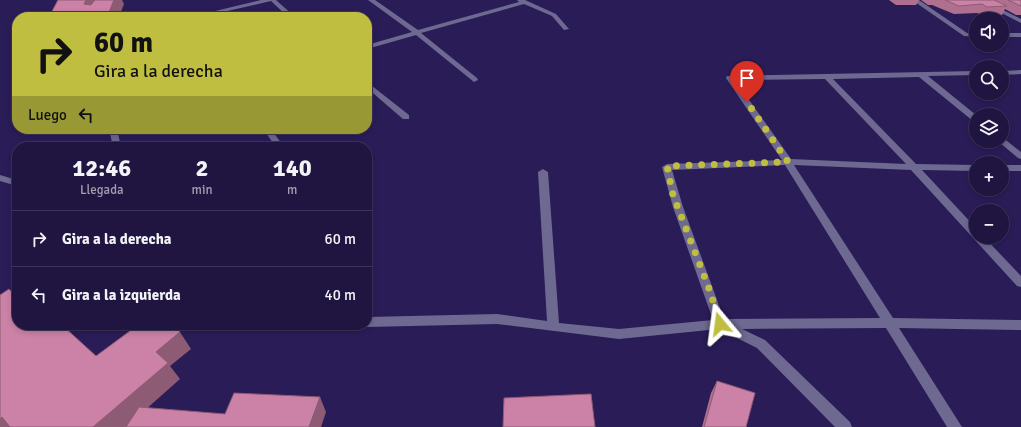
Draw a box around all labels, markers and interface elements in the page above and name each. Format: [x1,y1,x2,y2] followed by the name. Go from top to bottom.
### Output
[969,12,1009,244] map controls
[969,12,1009,52] button: sound
[94,26,153,60] text: 60 m
[28,28,80,80] icon: right
[94,60,223,82] text: Gira a la derecha
[969,60,1009,100] button: search
[730,61,764,102] pin
[736,67,758,89] icon: arrive
[75,104,97,126] icon: left
[28,106,67,124] text: Luego
[969,108,1009,148] button: layers
[72,153,131,183] text: 12:46
[196,153,208,183] text: 2
[273,153,312,183] text: 140
[969,156,1009,196] button: +
[80,182,124,198] text: Llegada
[192,182,213,198] text: min
[287,182,297,198] text: m
[969,204,1009,244] button: −
[28,228,50,250] icon: right
[62,230,172,248] text: Gira a la derecha
[325,230,356,248] text: 60 m
[28,284,50,306] icon: left
[62,286,181,304] text: Gira a la izquierda
[325,286,356,304] text: 40 m
[699,303,741,345] position arrow

